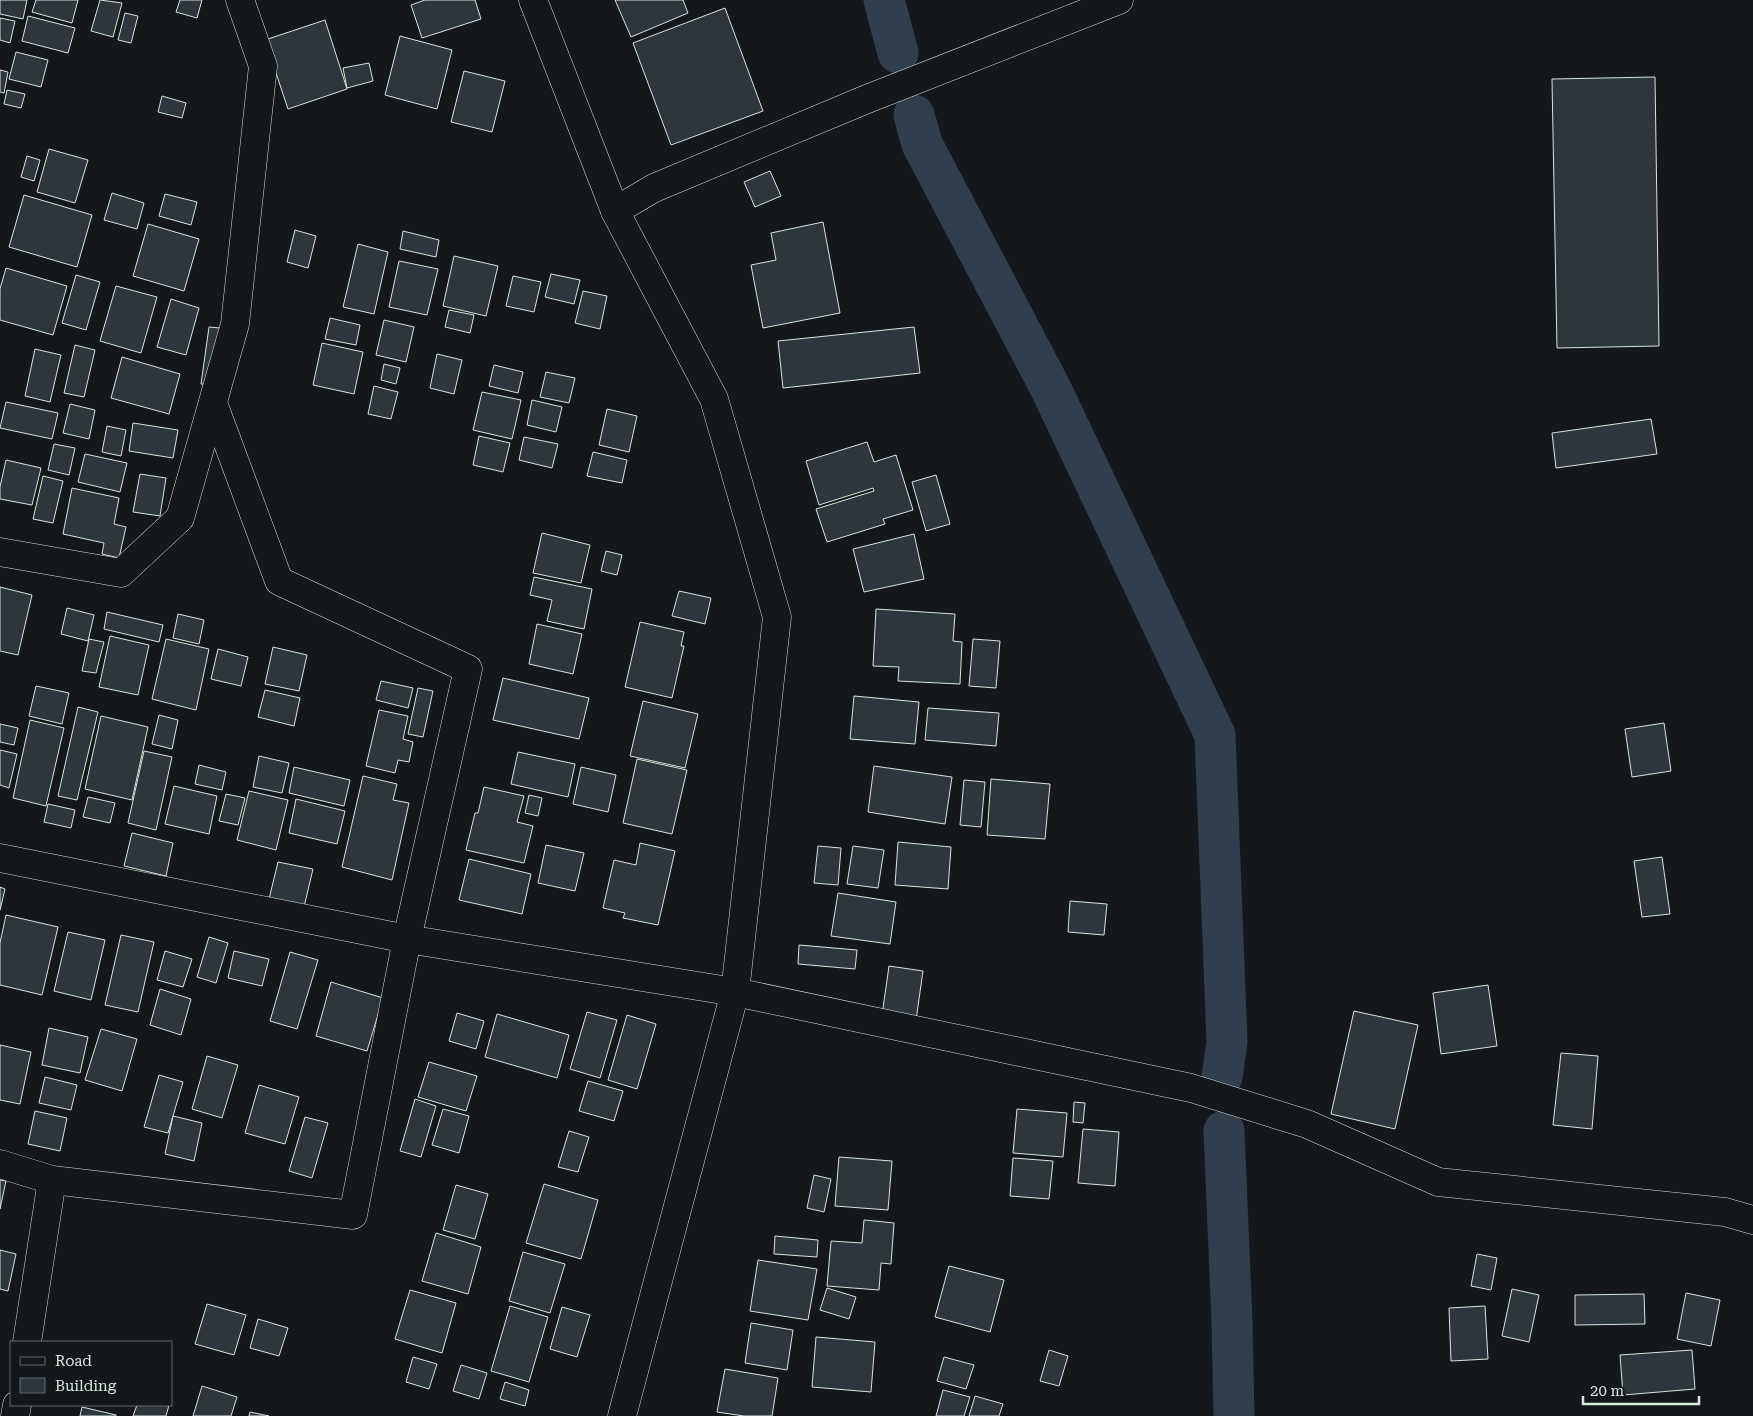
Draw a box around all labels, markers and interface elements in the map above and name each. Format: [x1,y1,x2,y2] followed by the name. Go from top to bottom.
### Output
[10,1341,172,1406] legend
[55,1352,92,1370] text: Road
[1583,1374,1699,1406] scale bar
[55,1377,117,1395] text: Building
[1590,1382,1625,1400] text: 20 m

